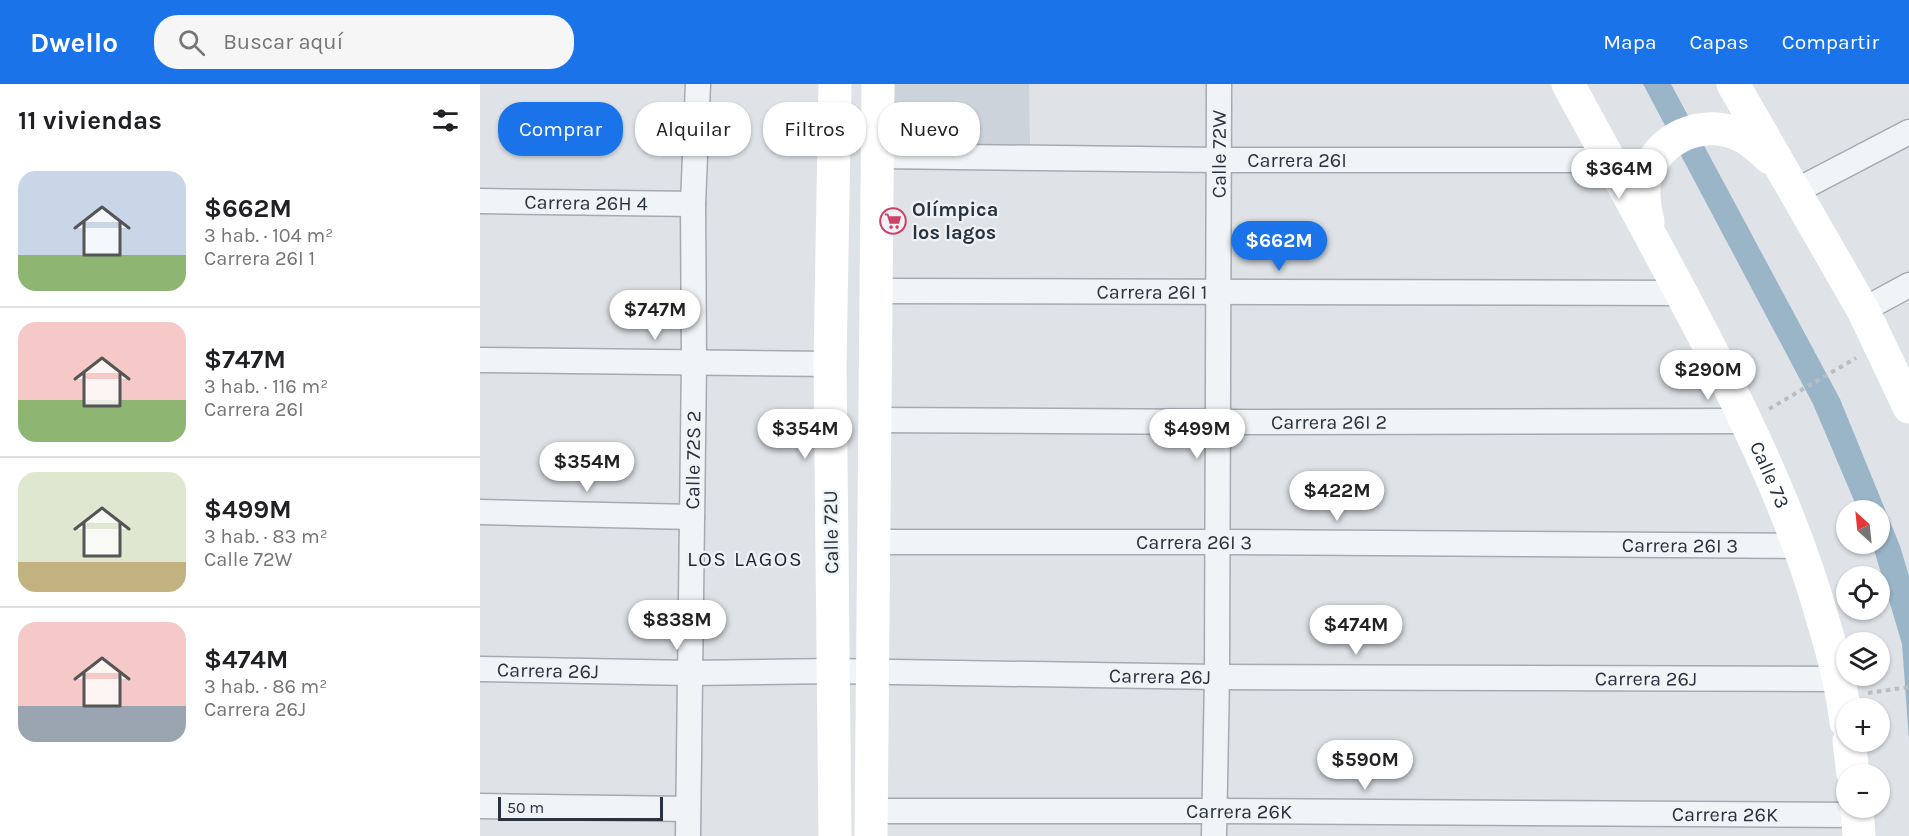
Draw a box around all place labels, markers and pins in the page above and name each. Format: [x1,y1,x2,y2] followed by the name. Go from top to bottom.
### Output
[1577,149,1661,200] pin: $364M
[912,198,998,244] place label: Olímpica los lagos
[878,206,908,236] supermarket icon: Olímpica los lagos
[1237,221,1321,272] pin: $662M
[613,290,697,341] pin: $747M
[1666,350,1750,401] pin: $290M
[763,409,847,460] pin: $354M
[1155,409,1239,460] pin: $499M
[545,442,629,493] pin: $354M
[1295,471,1379,522] pin: $422M
[635,600,719,651] pin: $838M
[1314,605,1398,656] pin: $474M
[1323,740,1407,791] pin: $590M

